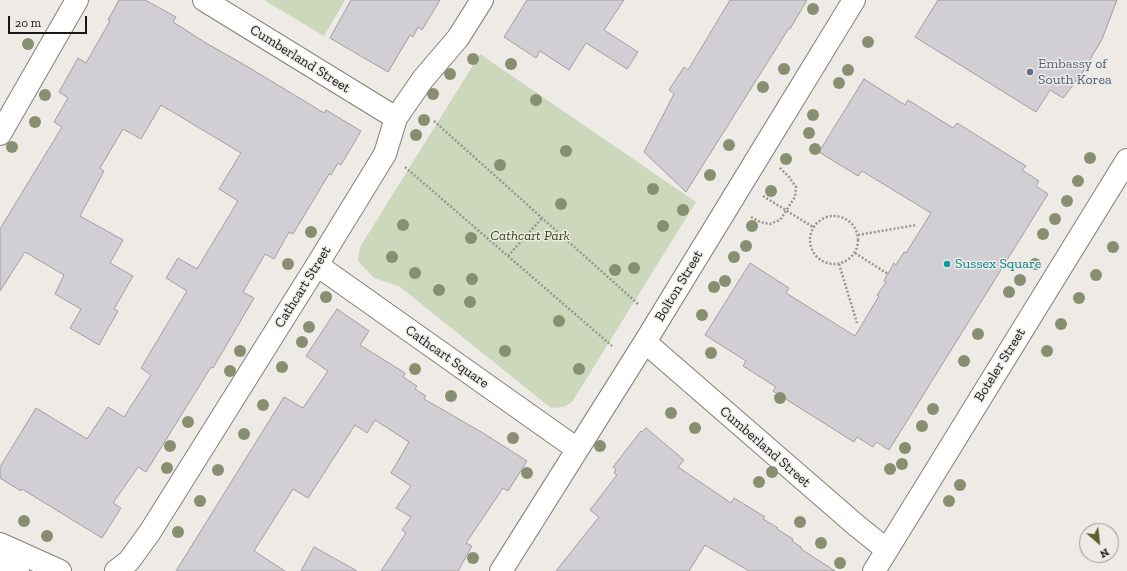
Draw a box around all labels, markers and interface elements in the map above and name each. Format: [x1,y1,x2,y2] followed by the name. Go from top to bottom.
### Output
[10,8,89,34] scale bar
[15,16,41,30] text: 20 m
[247,21,353,97] street label: Cumberland Street
[1038,56,1112,88] place label: Embassy of South Korea
[1025,67,1035,77] marker: Embassy of South Korea
[490,228,570,244] park label: Cathcart Park
[271,243,335,331] street label: Cathcart Street
[651,247,707,325] street label: Bolton Street
[955,256,1041,272] place label: Sussex Square
[942,259,952,269] marker: Sussex Square
[402,322,492,392] street label: Cathcart Square
[971,325,1029,405] street label: Boteler Street
[716,403,814,491] street label: Cumberland Street
[1079,523,1119,563] north arrow
[1098,545,1111,561] text: N

